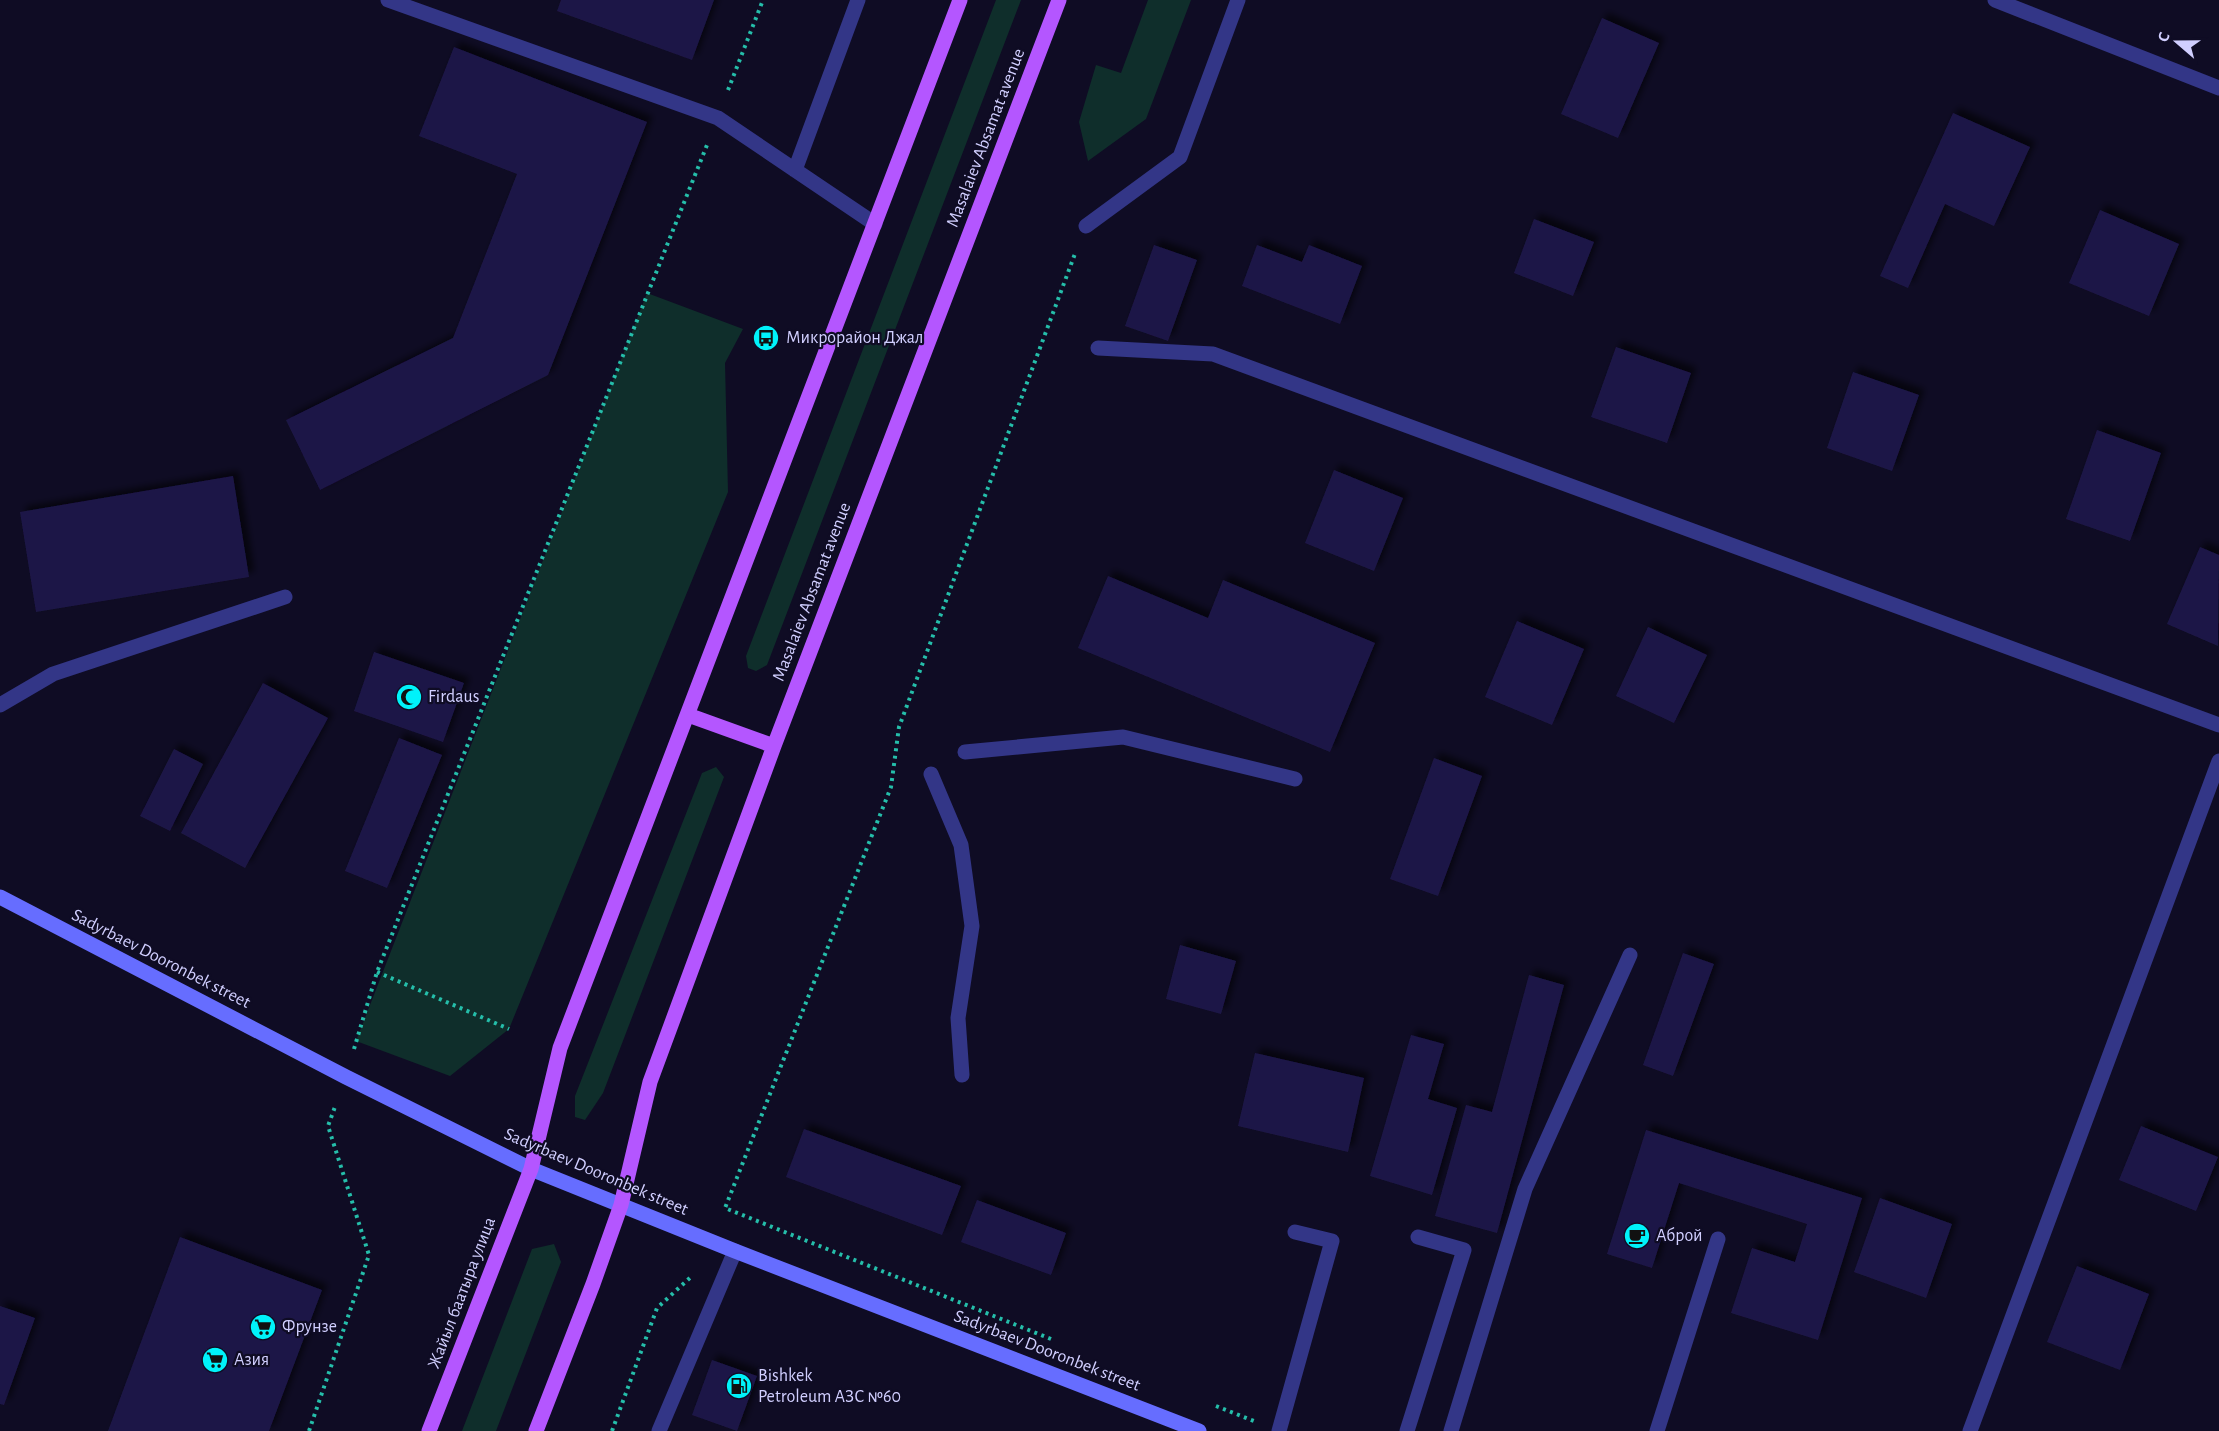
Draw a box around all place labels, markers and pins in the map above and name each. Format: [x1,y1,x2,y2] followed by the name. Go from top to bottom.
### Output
[751,323,781,353] bus stop icon: Микрорайон Джал
[786,329,923,347] place label: Микрорайон Джал
[394,682,424,712] mosque icon: Firdaus
[428,688,479,706] place label: Firdaus
[1622,1221,1652,1251] cafe icon: Аброй
[1656,1226,1703,1245] place label: Аброй
[248,1312,278,1342] supermarket icon: Фрунзе
[282,1318,337,1336] place label: Фрунзе
[200,1345,230,1375] supermarket icon: Азия
[234,1351,269,1369] place label: Азия
[758,1367,901,1406] place label: Bishkek Petroleum АЗС №60
[724,1371,754,1401] fuel station icon: Bishkek Petroleum АЗС №60

